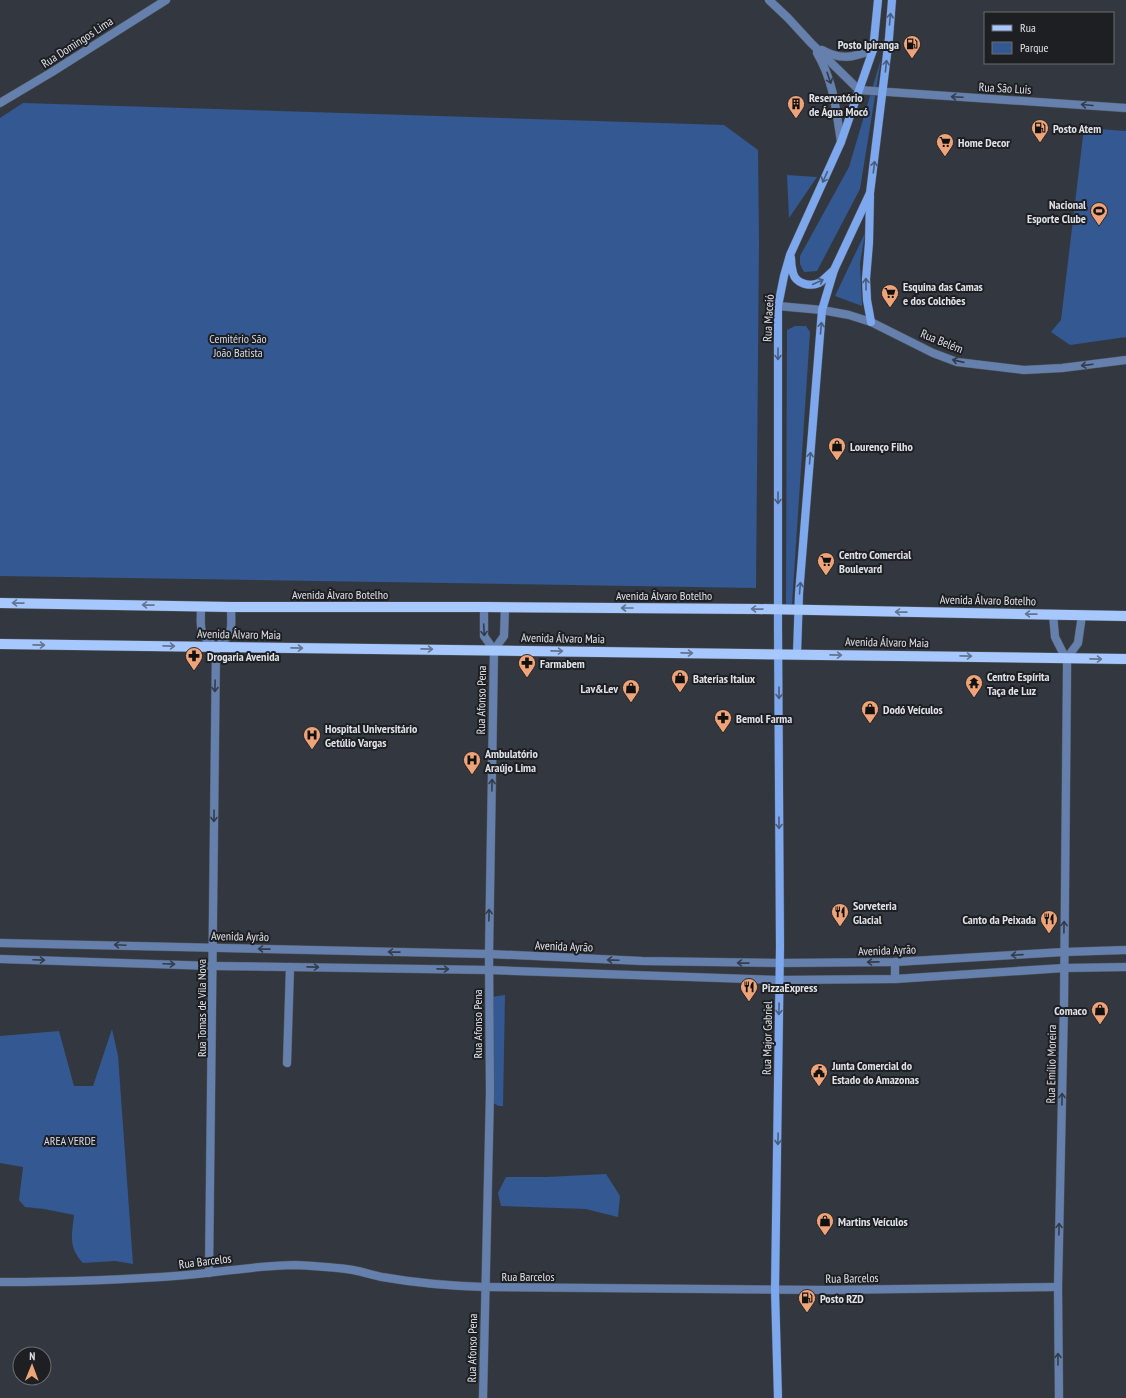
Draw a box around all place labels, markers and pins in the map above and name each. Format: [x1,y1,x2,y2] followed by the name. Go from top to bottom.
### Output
[902,34,922,59] fuel station icon: Posto Ipiranga
[838,37,899,52] place label: Posto Ipiranga
[809,90,869,119] place label: Reservatório de Água Mocó
[786,94,806,119] building icon: Reservatório de Água Mocó
[1030,118,1050,143] fuel station icon: Posto Atem
[1053,121,1101,136] place label: Posto Atem
[935,132,955,157] supermarket icon: Home Decor
[958,135,1010,150] place label: Home Decor
[1027,197,1086,226] place label: Nacional Esporte Clube
[1089,201,1109,226] sports icon: Nacional Esporte Clube
[903,279,983,308] place label: Esquina das Camas e dos Colchões
[880,283,900,308] supermarket icon: Esquina das Camas e dos Colchões
[827,436,847,461] shop icon: Lourenço Filho
[850,439,913,454] place label: Lourenço Filho
[839,547,911,576] place label: Centro Comercial Boulevard
[816,551,836,576] supermarket icon: Centro Comercial Boulevard
[184,646,204,671] pharmacy icon: Drogaria Avenida
[207,649,279,664] place label: Drogaria Avenida
[517,653,537,678] pharmacy icon: Farmabem
[540,656,585,671] place label: Farmabem
[670,668,690,693] shop icon: Baterias Italux
[987,669,1050,698] place label: Centro Espírita Taça de Luz
[693,671,756,686] place label: Baterias Italux
[964,673,984,698] temple icon: Centro Espírita Taça de Luz
[621,678,641,703] shop icon: Lav&Lev
[581,681,618,696] place label: Lav&Lev
[860,699,880,724] shop icon: Dodó Veículos
[883,702,943,717] place label: Dodó Veículos
[713,708,733,733] pharmacy icon: Bemol Farma
[736,711,792,726] place label: Bemol Farma
[325,721,418,750] place label: Hospital Universitário Getúlio Vargas
[302,725,322,750] hospital icon: Hospital Universitário Getúlio Vargas
[484,746,539,775] place label: Ambulatório Araújo Lima
[462,750,482,775] hospital icon: Ambulatório Araújo Lima
[853,898,897,927] place label: Sorveteria Glacial
[830,902,850,927] restaurant icon: Sorveteria Glacial
[1039,909,1059,934] restaurant icon: Canto da Peixada
[962,912,1036,927] place label: Canto da Peixada
[739,977,759,1002] restaurant icon: PizzaExpress
[762,980,817,995] place label: PizzaExpress
[1090,1000,1110,1025] shop icon: Comaco
[1054,1003,1088,1018] place label: Comaco
[831,1058,919,1087] place label: Junta Comercial do Estado do Amazonas
[809,1062,829,1087] public building icon: Junta Comercial do Estado do Amazonas
[815,1211,835,1236] shop icon: Martins Veículos
[838,1214,908,1229] place label: Martins Veículos
[797,1288,817,1313] fuel station icon: Posto RZD
[820,1291,864,1306] place label: Posto RZD

